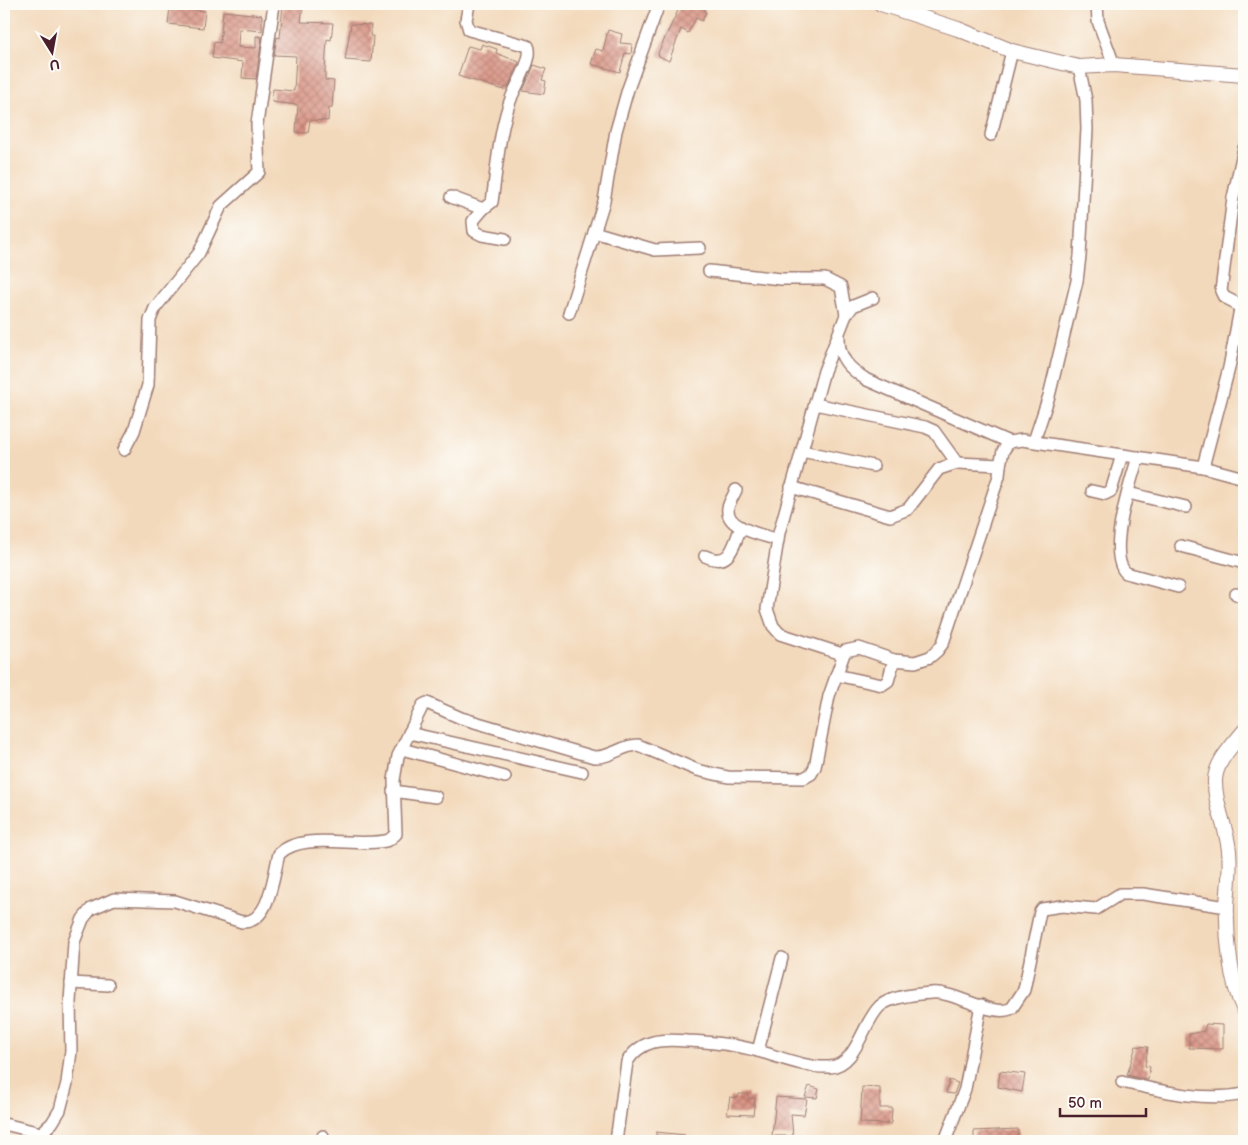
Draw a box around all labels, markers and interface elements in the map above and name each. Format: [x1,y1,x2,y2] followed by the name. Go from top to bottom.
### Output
[28,28,78,78] north arrow
[48,55,61,74] text: U
[1060,1085,1147,1117] scale bar
[1068,1094,1102,1113] text: 50 m

